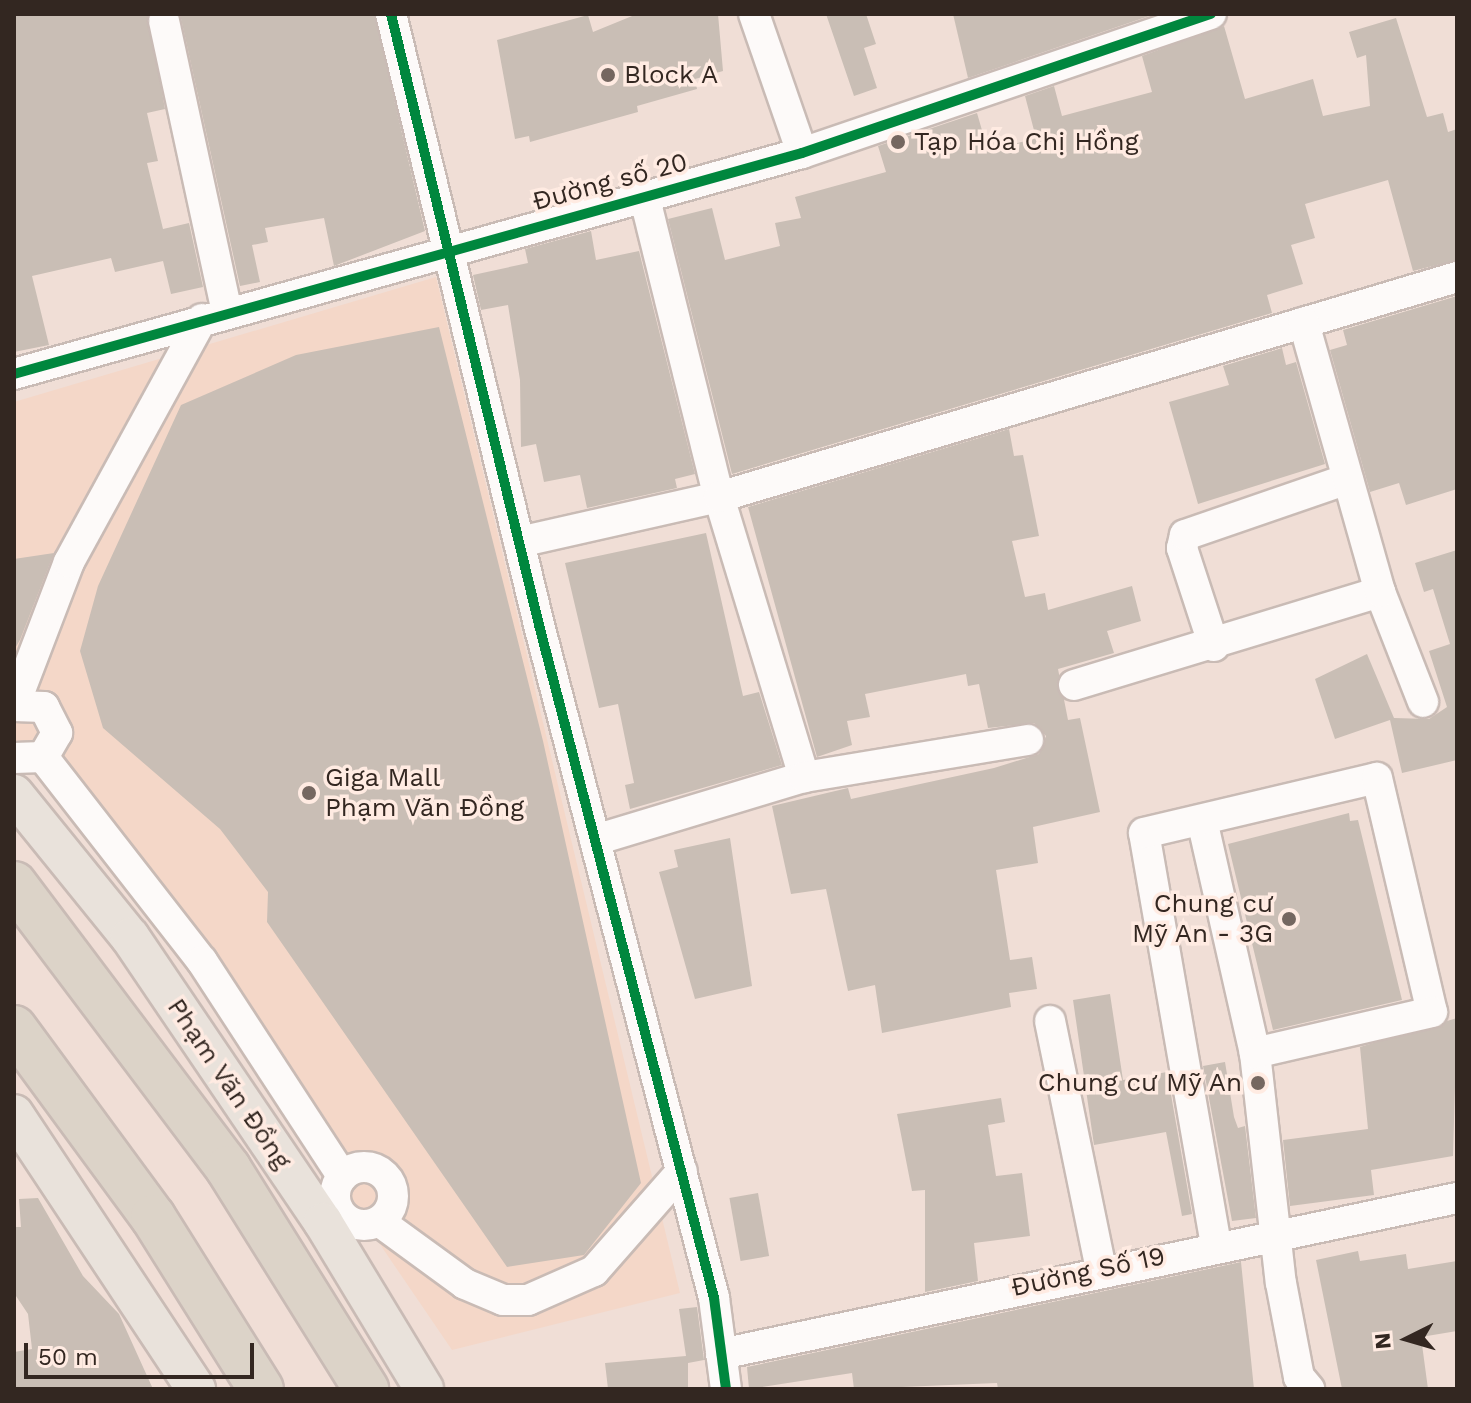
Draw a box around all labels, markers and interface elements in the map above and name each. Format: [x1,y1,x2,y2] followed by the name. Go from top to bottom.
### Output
[624,59,720,91] place label: Block A
[599,66,617,84] marker: Block A
[914,126,1139,158] place label: Tạp Hóa Chị Hồng
[889,133,907,151] marker: Tạp Hóa Chị Hồng
[529,146,691,218] street label: Đường số 20
[325,762,525,824] place label: Giga Mall Phạm Văn Đồng
[300,784,318,802] marker: Giga Mall Phạm Văn Đồng
[1130,888,1273,950] place label: Chung cư Mỹ An - 3G
[1280,910,1298,928] marker: Chung cư Mỹ An - 3G
[160,992,298,1176] street label: Phạm Văn Đồng
[1036,1067,1242,1099] place label: Chung cư Mỹ An
[1249,1074,1267,1092] marker: Chung cư Mỹ An
[1008,1240,1168,1304] street label: Đường Số 19
[1367,1299,1447,1379] north arrow
[28,1327,258,1377] scale bar
[1369,1332,1396,1350] text: N
[38,1343,98,1371] text: 50 m

